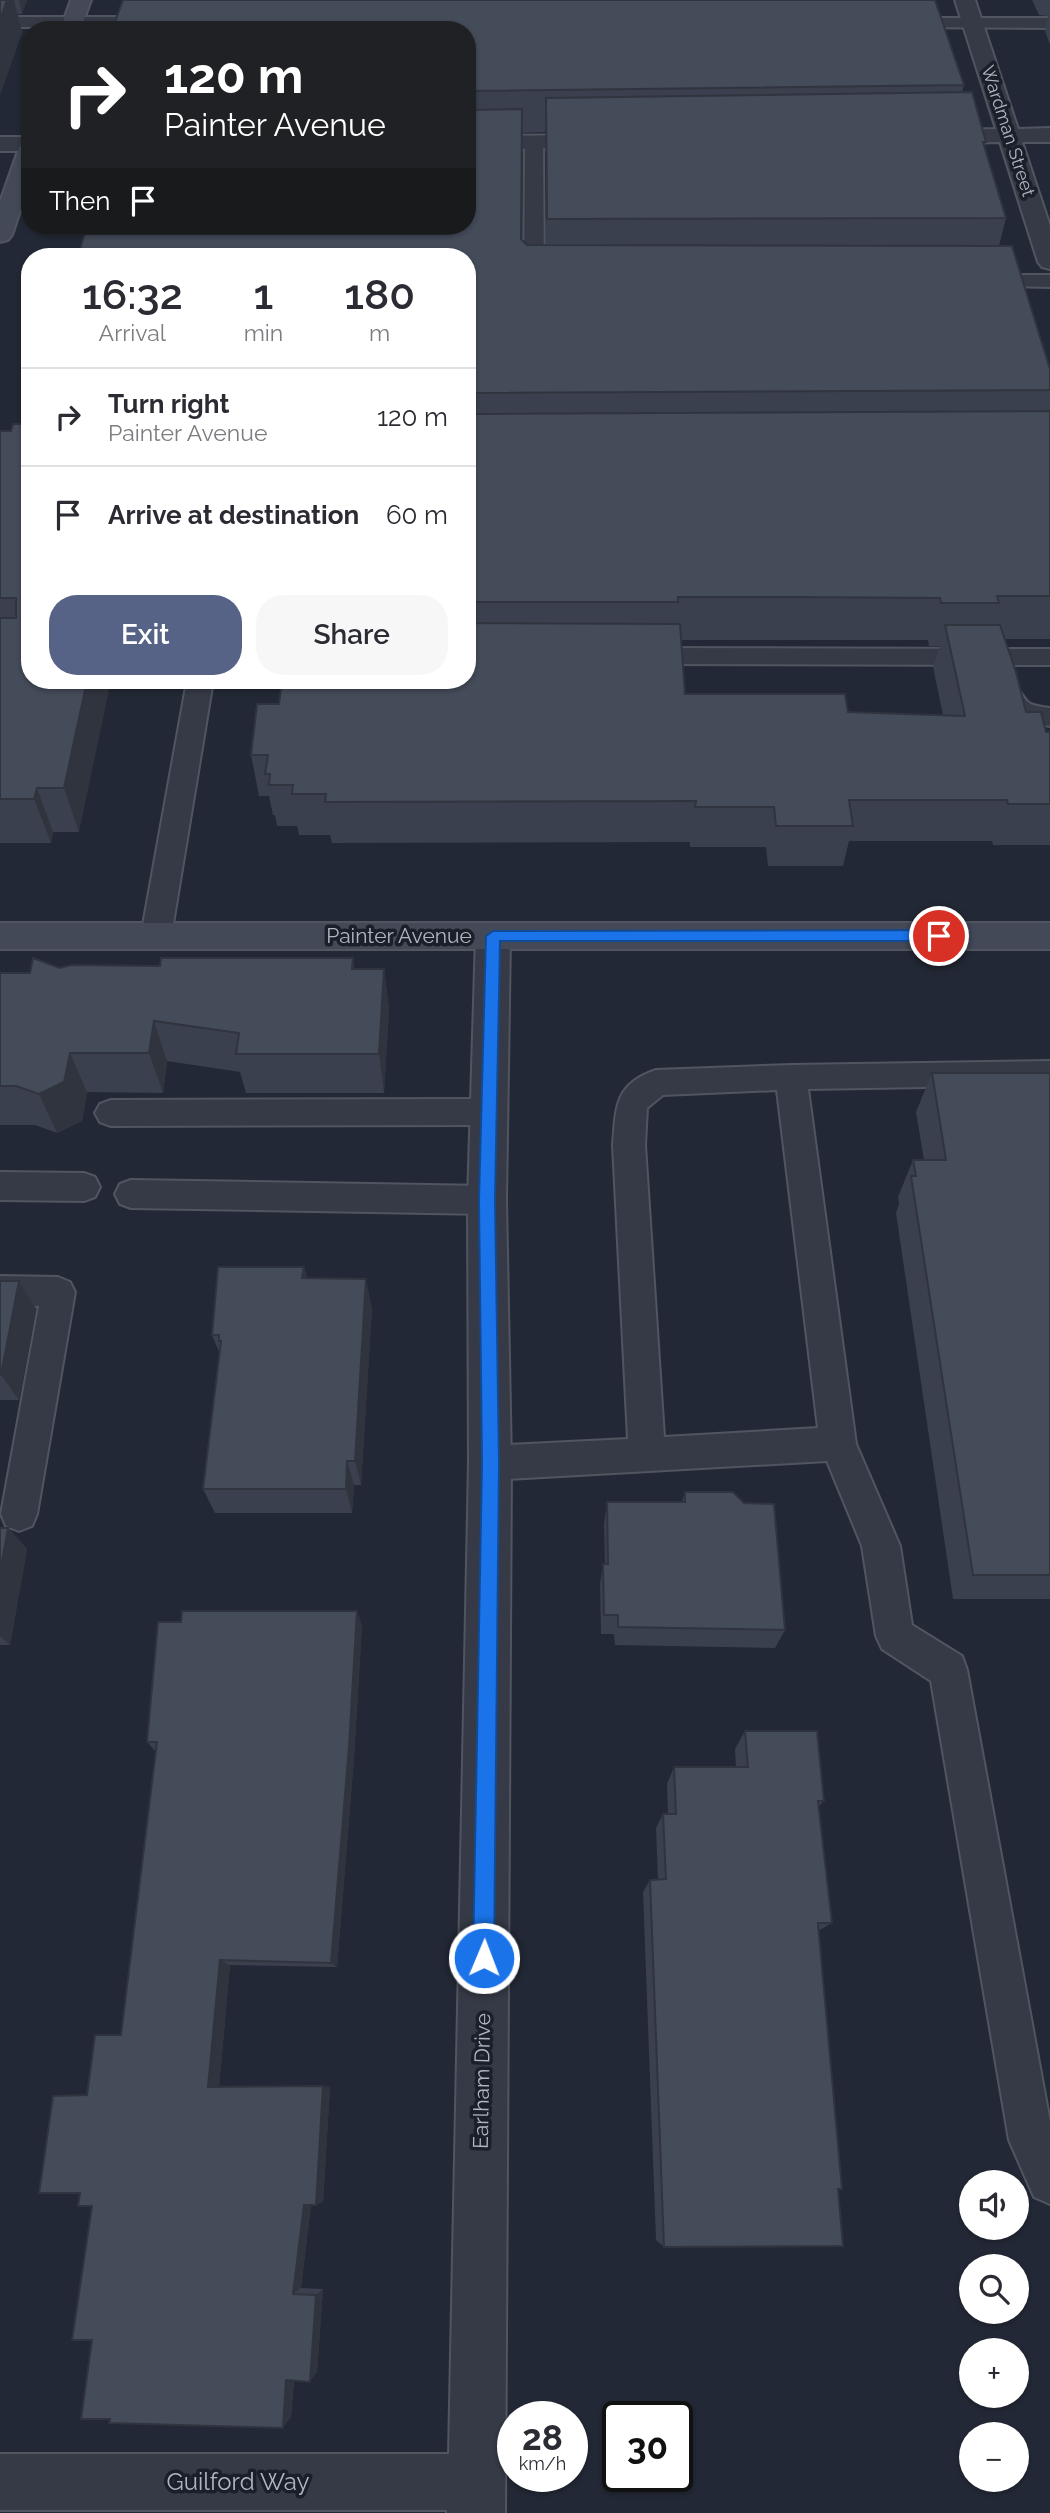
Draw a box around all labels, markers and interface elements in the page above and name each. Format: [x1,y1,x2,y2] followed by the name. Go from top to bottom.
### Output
[164,47,303,104] text: 120 m
[49,49,140,140] icon: right
[977,63,1040,199] street label: Wardman Street
[164,106,386,143] text: Painter Avenue
[124,182,162,220] icon: arrive
[49,186,110,216] text: Then
[82,270,183,319] text: 16:32
[254,270,273,319] text: 1
[344,270,415,319] text: 180
[99,319,166,346] text: Arrival
[244,319,283,346] text: min
[369,319,390,346] text: m
[108,389,229,419] text: Turn right
[49,398,87,436] icon: right
[377,402,448,432] text: 120 m
[108,419,267,446] text: Painter Avenue
[49,496,87,534] icon: arrive
[108,500,359,530] text: Arrive at destination
[386,500,448,530] text: 60 m
[49,595,242,675] button: Exit
[256,595,448,675] button: Share
[909,906,969,966] pin
[920,917,958,955] icon: arrive
[326,923,472,948] street label: Painter Avenue
[447,1921,521,1995] position arrow
[468,2013,495,2149] street label: Earlham Drive
[959,2170,1029,2492] map controls
[959,2170,1029,2240] button: sound
[959,2254,1029,2324] button: search
[959,2338,1029,2408] button: +
[602,2401,693,2492] speed limit sign: 30
[522,2417,563,2458] text: 28
[959,2422,1029,2492] button: −
[519,2453,566,2474] text: km/h
[167,2467,309,2496] street label: Guilford Way

